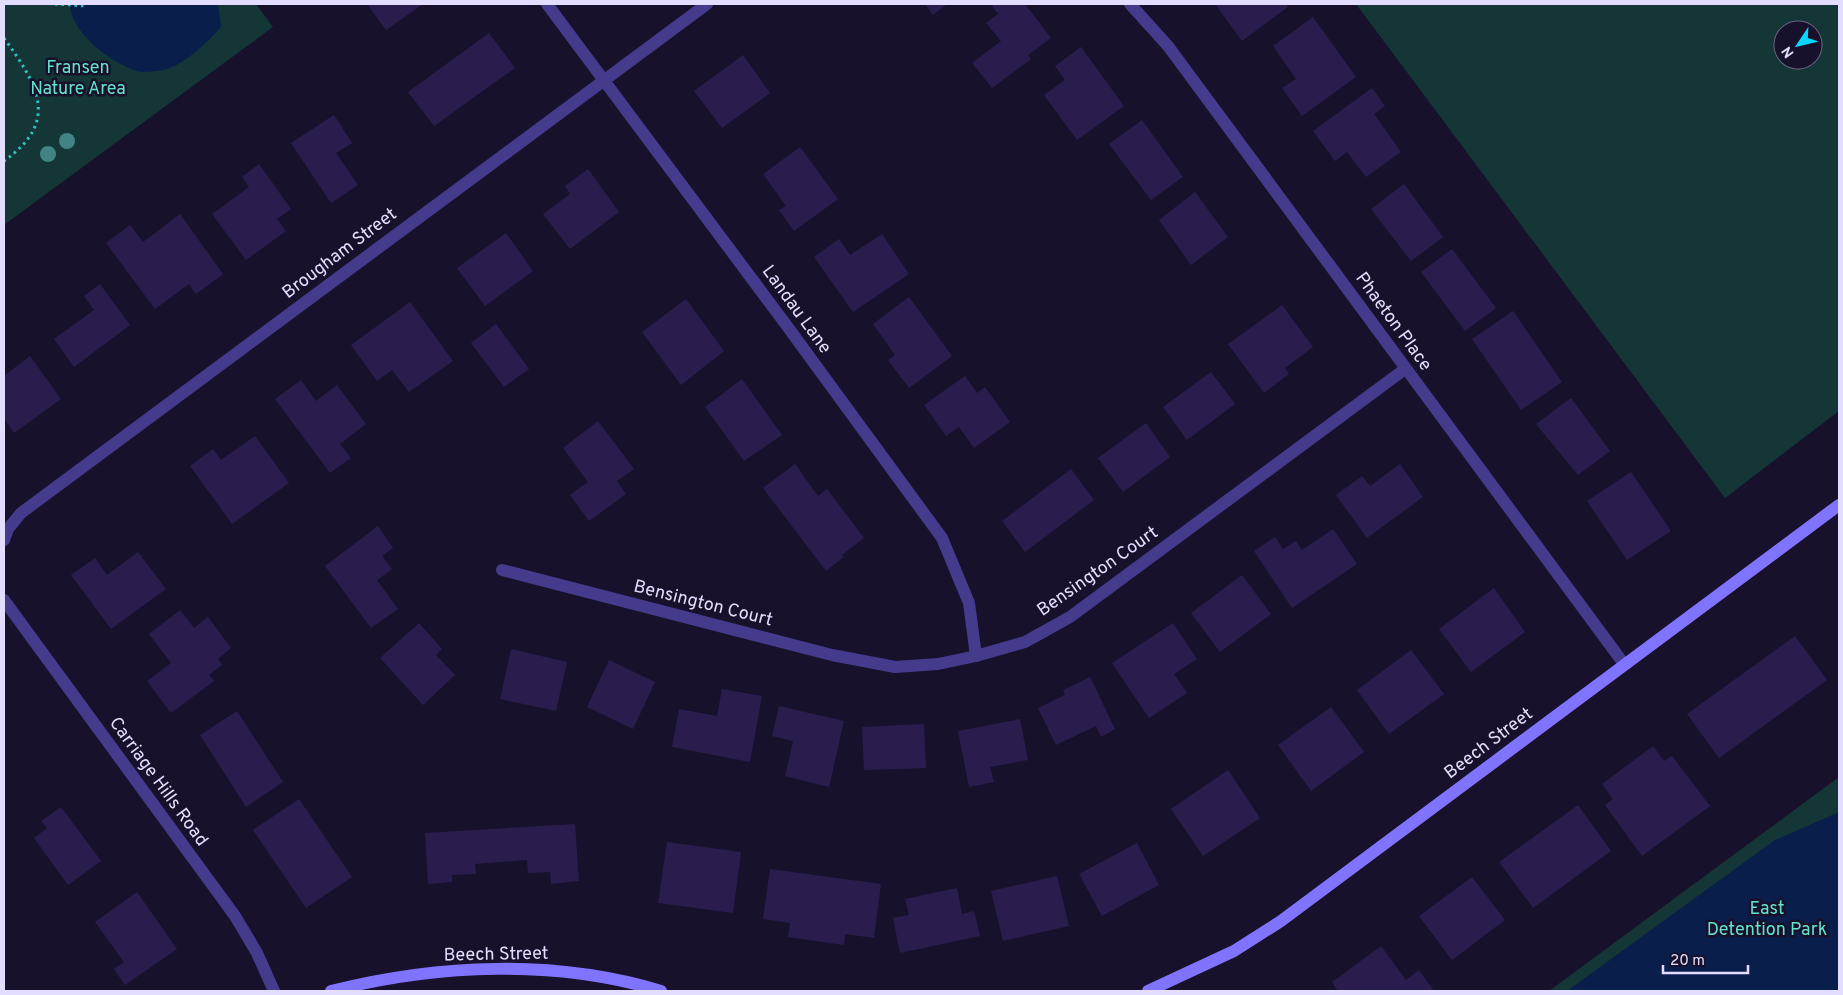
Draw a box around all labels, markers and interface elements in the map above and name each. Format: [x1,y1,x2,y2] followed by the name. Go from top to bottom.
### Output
[1773,20,1823,70] north arrow
[1779,43,1798,61] text: N
[30,57,126,101] park label: Fransen Nature Area
[278,203,402,305] street label: Brougham Street
[756,261,836,359] street label: Landau Lane
[1349,268,1437,376] street label: Phaeton Place
[1033,522,1163,622] street label: Bensington Court
[631,576,775,632] street label: Bensington Court
[1440,703,1538,785] street label: Beech Street
[103,713,213,851] street label: Carriage Hills Road
[1707,898,1827,942] park label: East Detention Park
[1663,942,1748,974] scale bar
[443,943,549,967] street label: Beech Street
[1670,952,1705,971] text: 20 m

